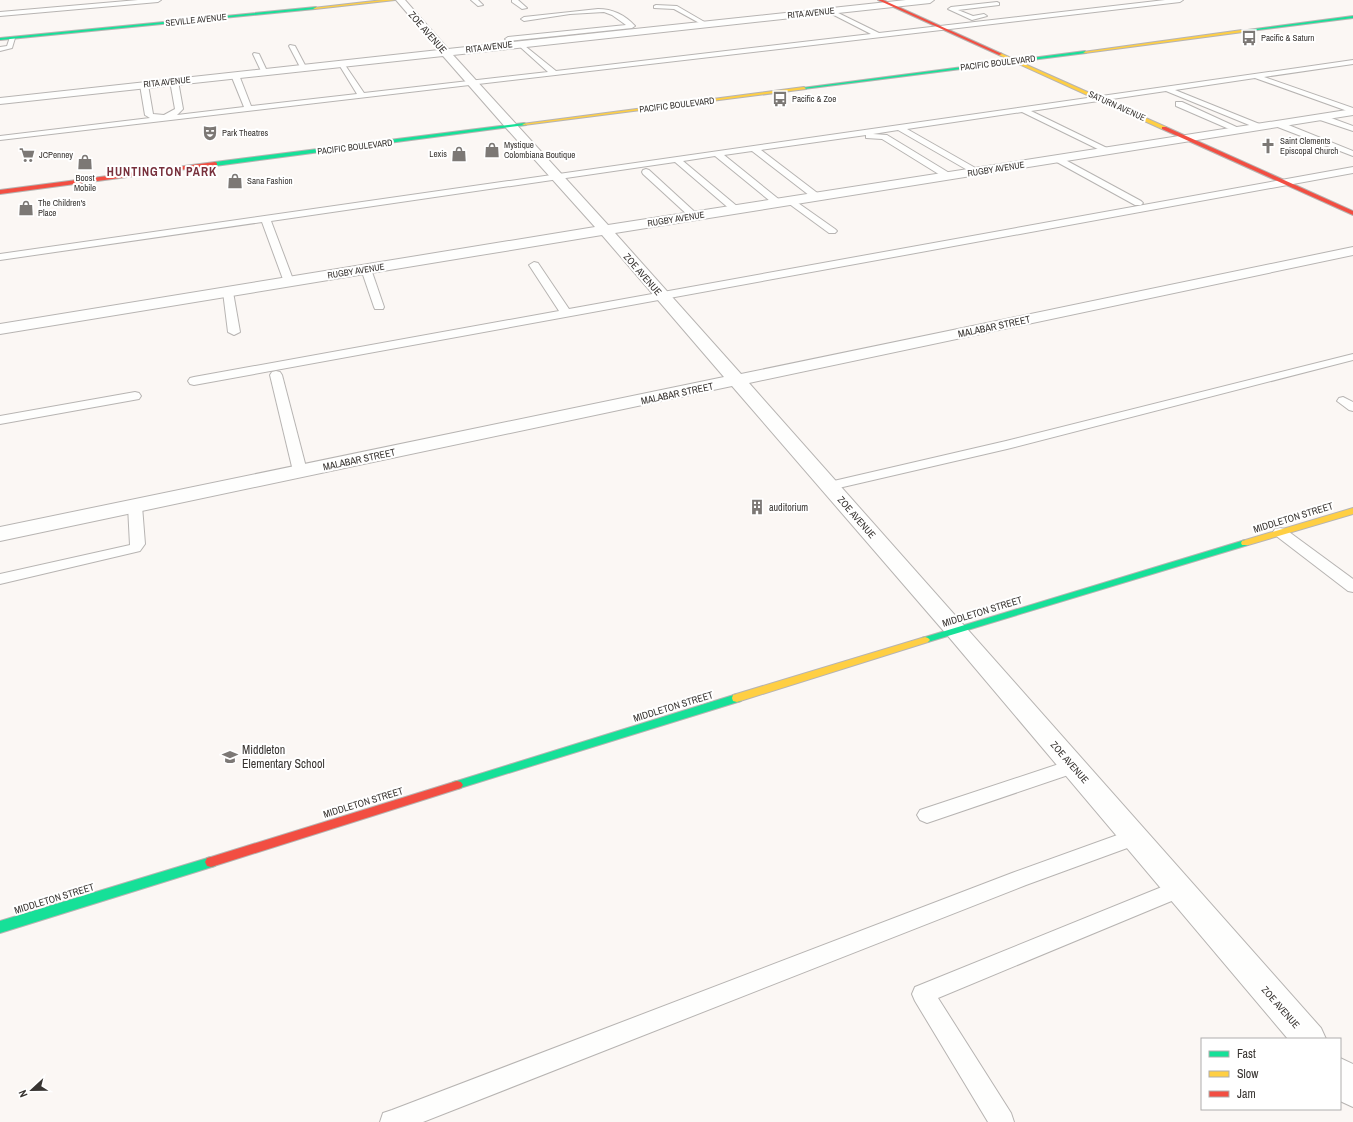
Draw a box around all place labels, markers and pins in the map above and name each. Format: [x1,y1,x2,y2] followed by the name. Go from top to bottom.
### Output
[1240,29,1258,47] bus stop icon: Pacific & Saturn
[1261,32,1314,44] place label: Pacific & Saturn
[771,90,789,108] bus stop icon: Pacific & Zoe
[792,93,836,105] place label: Pacific & Zoe
[201,124,219,142] theatre icon: Park Theatres
[222,127,269,139] place label: Park Theatres
[1280,135,1338,157] place label: Saint Clements Episcopal Church
[1259,137,1277,155] church icon: Saint Clements Episcopal Church
[504,139,575,161] place label: Mystique Colombiana Boutique
[483,141,501,159] shop icon: Mystique Colombiana Boutique
[450,145,468,163] shop icon: Lexis
[18,146,36,164] supermarket icon: JCPenney
[429,148,447,160] place label: Lexis
[39,149,73,161] place label: JCPenney
[76,153,94,171] shop icon: Boost Mobile
[74,172,96,194] place label: Boost Mobile
[226,172,244,190] shop icon: Sana Fashion
[247,175,293,187] place label: Sana Fashion
[38,197,86,219] place label: The Children's Place
[17,199,35,217] shop icon: The Children's Place
[748,498,766,516] building icon: auditorium
[769,501,808,514] place label: auditorium
[242,742,325,772] place label: Middleton Elementary School
[221,748,239,766] school or university icon: Middleton Elementary School

